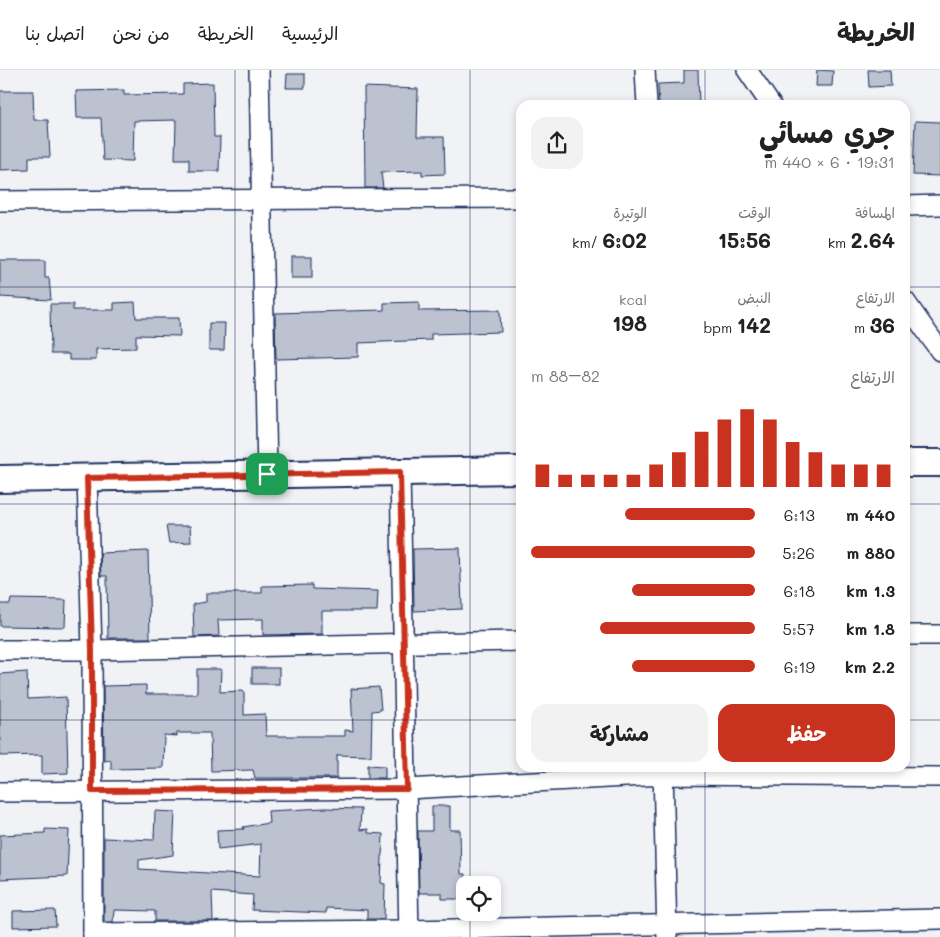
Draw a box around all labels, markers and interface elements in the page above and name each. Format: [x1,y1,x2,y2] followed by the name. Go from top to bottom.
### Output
[837,16,915,47] text: الخريطة
[25,21,85,45] text: اتصل بنا
[113,21,170,45] text: من نحن
[198,21,254,45] text: الخريطة
[282,21,338,45] text: الرئيسية
[759,114,895,150] text: جري مسائي
[531,117,583,169] button: share
[765,151,895,172] text: 19:31 · 6 × 440 m
[613,203,647,222] text: الوتيرة
[738,203,771,222] text: الوقت
[855,203,895,222] text: المسافة
[602,226,647,253] text: 6:02
[718,226,771,253] text: 15:56
[851,226,895,253] text: 2.64
[572,233,602,252] text: /km
[828,233,851,252] text: km
[738,288,771,307] text: النبض
[856,288,895,307] text: الارتفاع
[619,290,647,309] text: kcal
[612,309,647,336] text: 198
[737,311,771,338] text: 142
[870,311,895,338] text: 36
[703,318,737,337] text: bpm
[854,318,870,337] text: m
[531,365,600,386] text: 82–88 m
[850,366,895,387] text: الارتفاع
[246,453,288,495] pin
[253,460,281,488] icon: arrive
[784,504,815,525] text: 6:13
[846,504,895,525] text: 440 m
[782,542,815,563] text: 5:26
[846,542,895,563] text: 880 m
[784,580,815,601] text: 6:18
[846,580,895,601] text: 1.3 km
[782,618,815,639] text: 5:57
[846,618,895,639] text: 1.8 km
[784,656,815,677] text: 6:19
[845,656,895,677] text: 2.2 km
[531,704,708,762] button: مشاركة
[718,704,895,762] button: حفظ
[456,876,501,921] map controls
[456,876,501,921] button: locate

